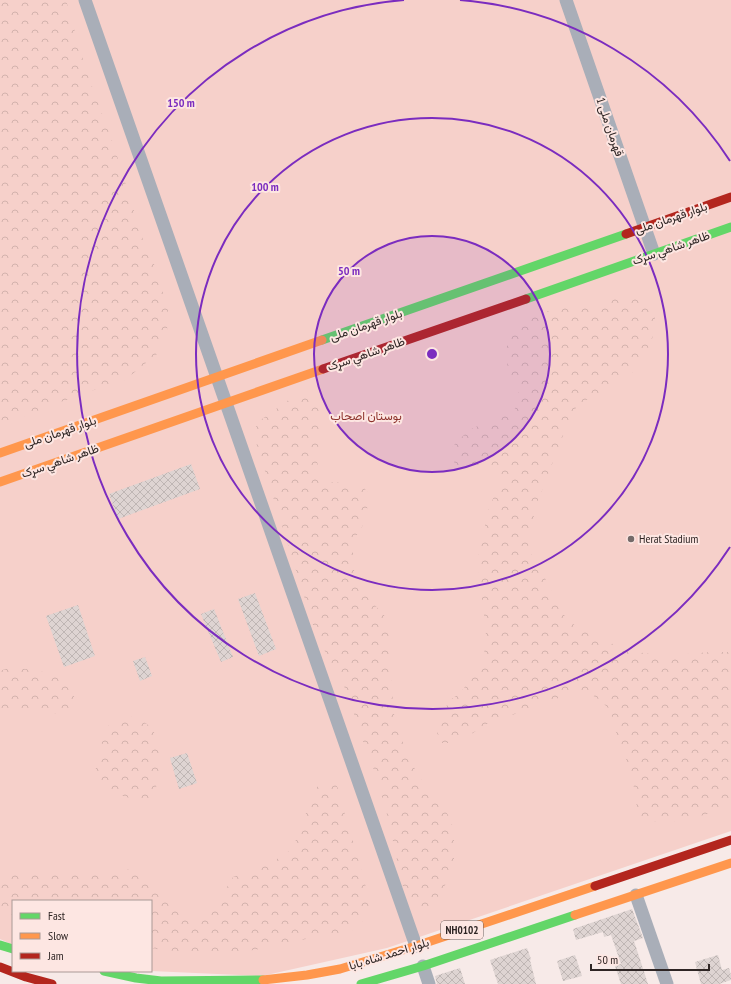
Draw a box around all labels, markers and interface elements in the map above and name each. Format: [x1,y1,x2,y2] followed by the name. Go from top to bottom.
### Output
[167,95,195,110] text: 150 m
[592,95,628,159] street label: قهرمان ملی 1
[251,179,279,194] text: 100 m
[633,198,709,238] street label: بلوار قهرمان ملی
[630,227,713,271] street label: ظاهر شاهي سړک
[338,263,360,278] text: 50 m
[328,305,404,345] street label: بلوار قهرمان ملی
[325,333,408,377] street label: ظاهر شاهي سړک
[425,347,439,361] centre of rings
[330,408,402,424] park label: بوستان اصحاب
[22,412,98,452] street label: بلوار قهرمان ملی
[19,440,102,484] street label: ظاهر شاهي سړک
[639,531,699,546] place label: Herat Stadium
[626,534,636,544] marker: Herat Stadium
[12,900,152,972] legend
[48,908,66,923] text: Fast
[441,921,483,939] road number: NH0102
[48,928,69,943] text: Slow
[347,934,431,974] street label: بلوار احمد شاه بابا
[591,946,709,972] scale bar
[47,948,64,963] text: Jam
[597,952,618,967] text: 50 m

